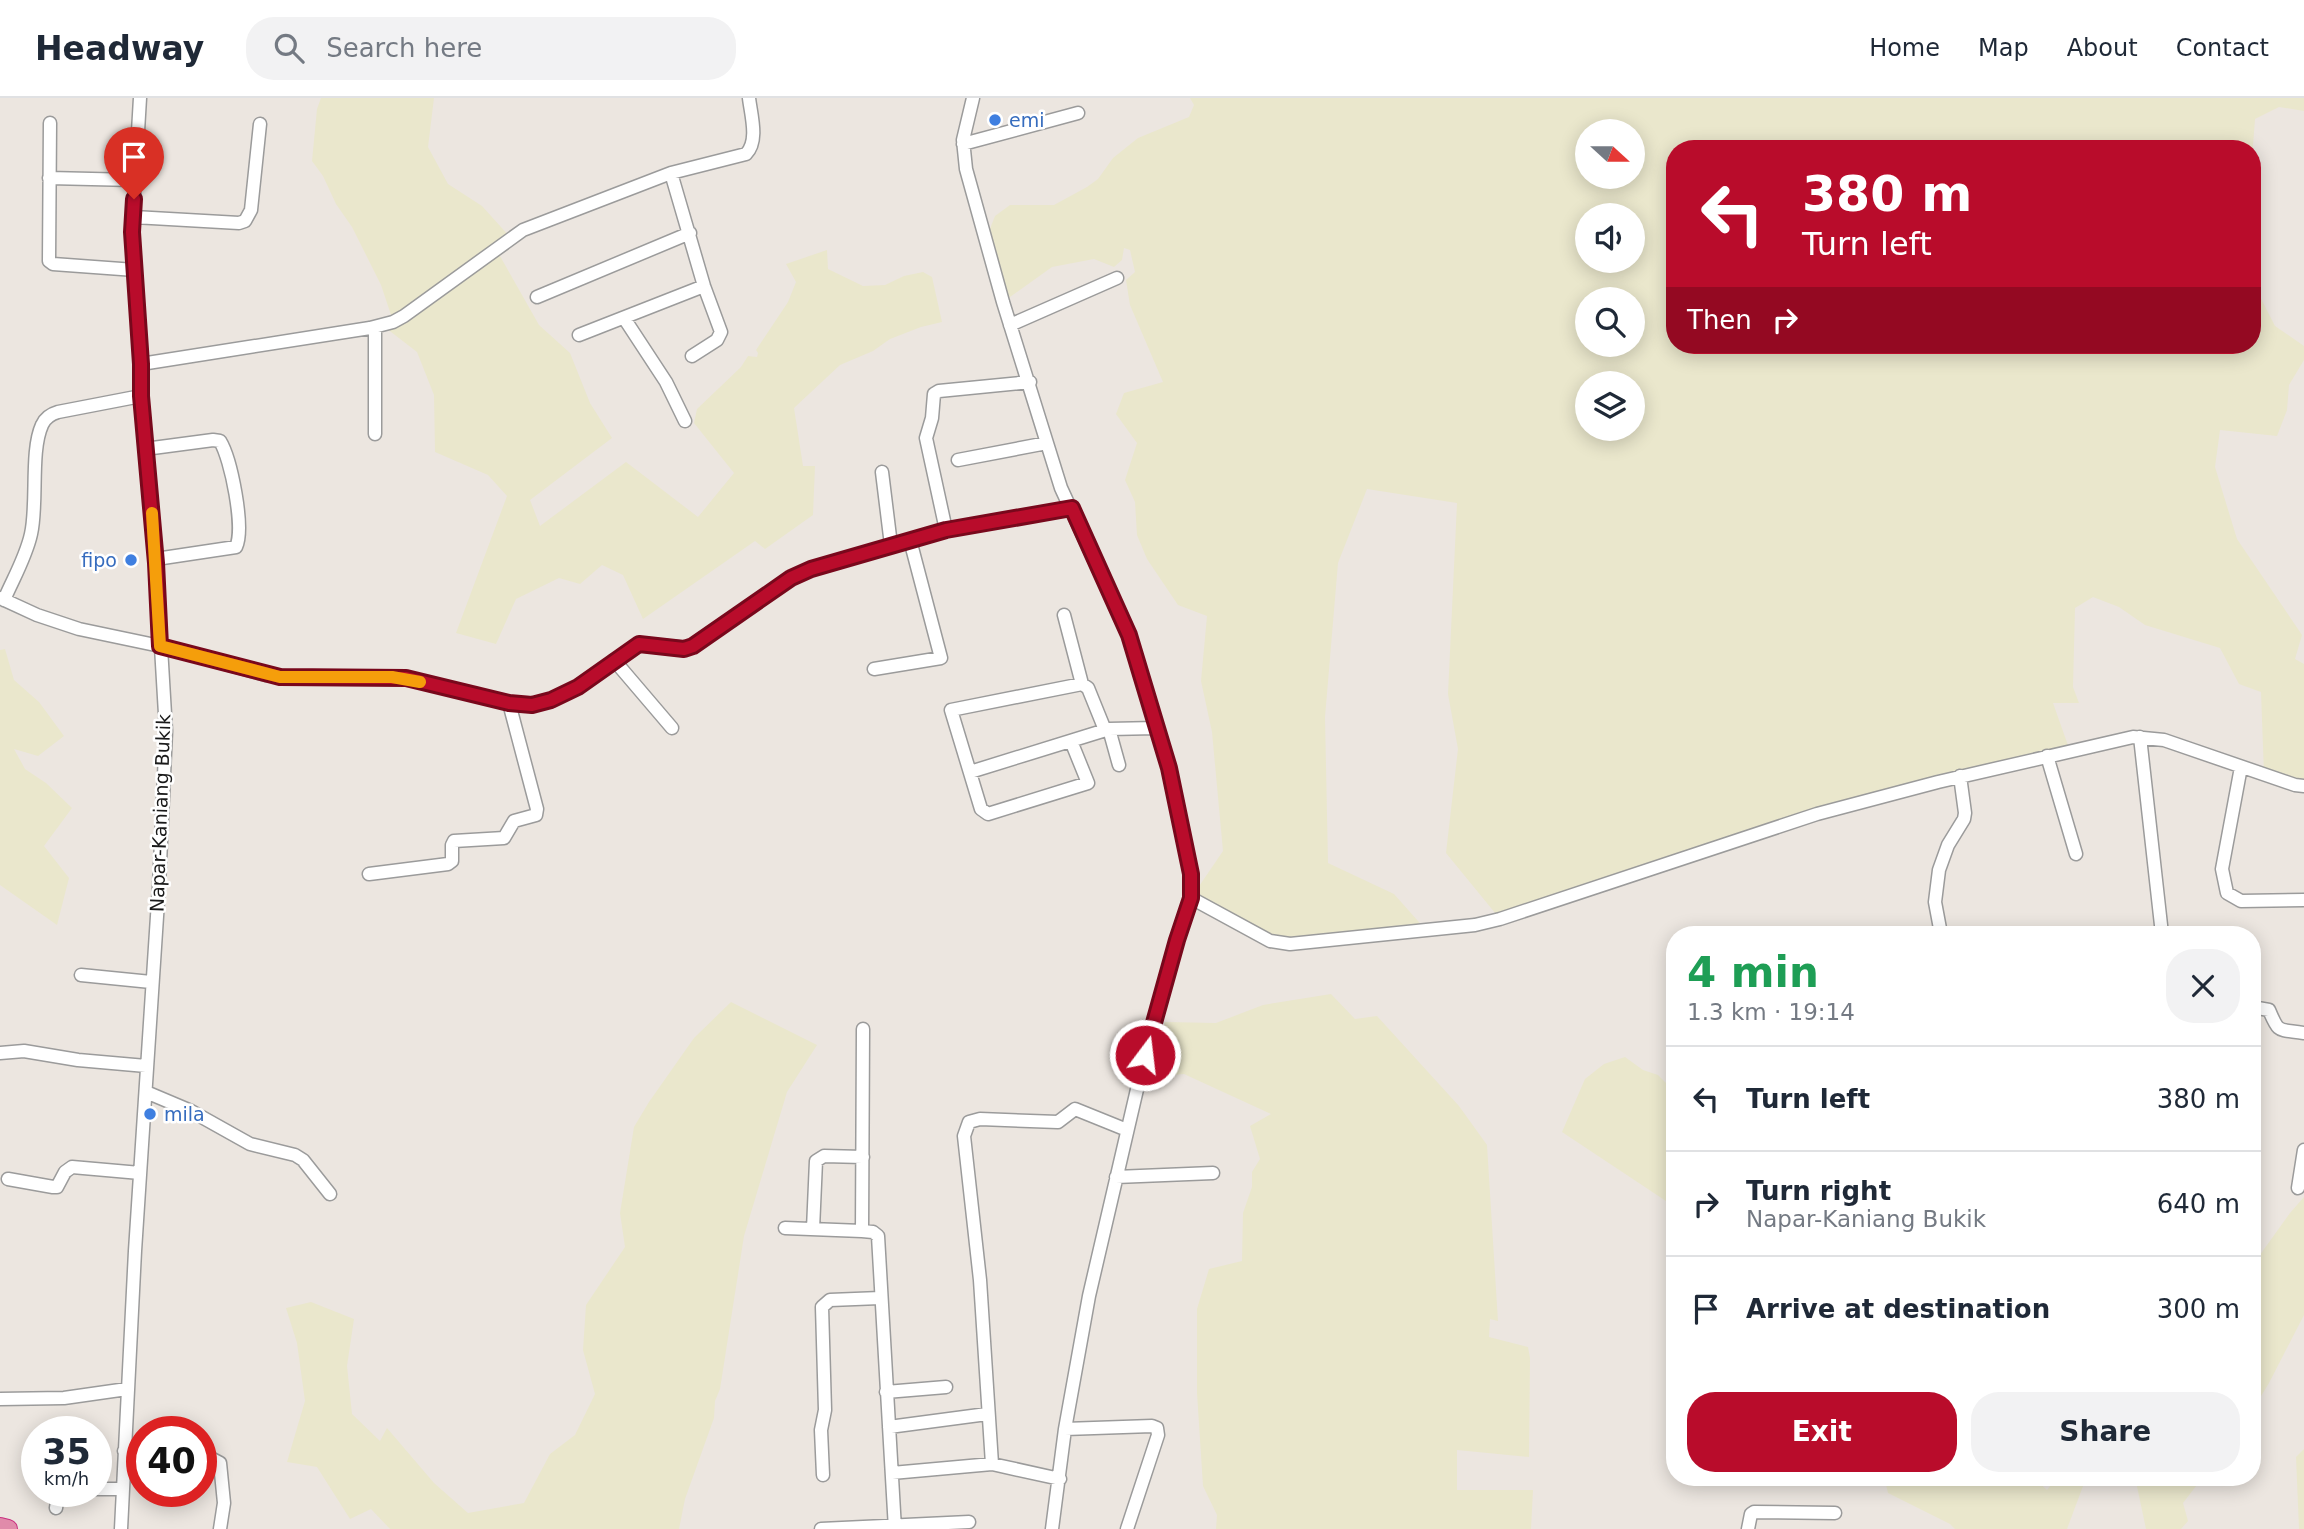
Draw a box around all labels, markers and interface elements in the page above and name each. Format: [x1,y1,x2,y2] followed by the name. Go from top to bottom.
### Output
[246,17,736,80] search box
[35,29,204,68] text: Headway
[270,29,308,67] icon: search
[326,33,482,63] text: Search here
[1869,34,1940,62] text: Home
[1978,34,2029,62] text: Map
[2067,34,2138,62] text: About
[2176,34,2269,62] text: Contact
[1009,109,1044,131] place label: emi
[987,112,1003,128] marker: emi
[1575,119,1645,189] north arrow
[1575,119,1645,441] map controls
[104,127,164,199] pin
[115,138,153,176] icon: arrive
[1802,166,1972,223] text: 380 m
[1687,168,1778,259] icon: left
[1575,203,1645,273] button: sound
[1802,225,1932,263] text: Turn left
[1575,287,1645,357] button: search
[1766,301,1804,339] icon: right
[1687,305,1752,335] text: Then
[1575,371,1645,441] button: layers
[81,549,117,571] place label: fipo
[123,552,139,568] marker: fipo
[146,714,174,912] street label: Napar-Kaniang Bukik
[1687,948,1819,997] text: 4 min
[2166,949,2240,1023] button: close
[1687,999,1855,1025] text: 1.3 km · 19:14
[1108,1018,1182,1092] position arrow
[1687,1080,1725,1118] icon: left
[1746,1084,1870,1114] text: Turn left
[2157,1084,2240,1114] text: 380 m
[164,1103,205,1125] place label: mila
[142,1106,158,1122] marker: mila
[1746,1176,1891,1206] text: Turn right
[1687,1185,1725,1223] icon: right
[2157,1189,2240,1219] text: 640 m
[1746,1206,1986,1232] text: Napar-Kaniang Bukik
[1687,1290,1725,1328] icon: arrive
[1746,1294,2050,1324] text: Arrive at destination
[2157,1294,2240,1324] text: 300 m
[1687,1392,1957,1472] button: Exit
[1971,1392,2240,1472] button: Share
[126,1416,217,1507] speed limit sign: 40
[42,1432,91,1472] text: 35
[44,1468,89,1489] text: km/h

